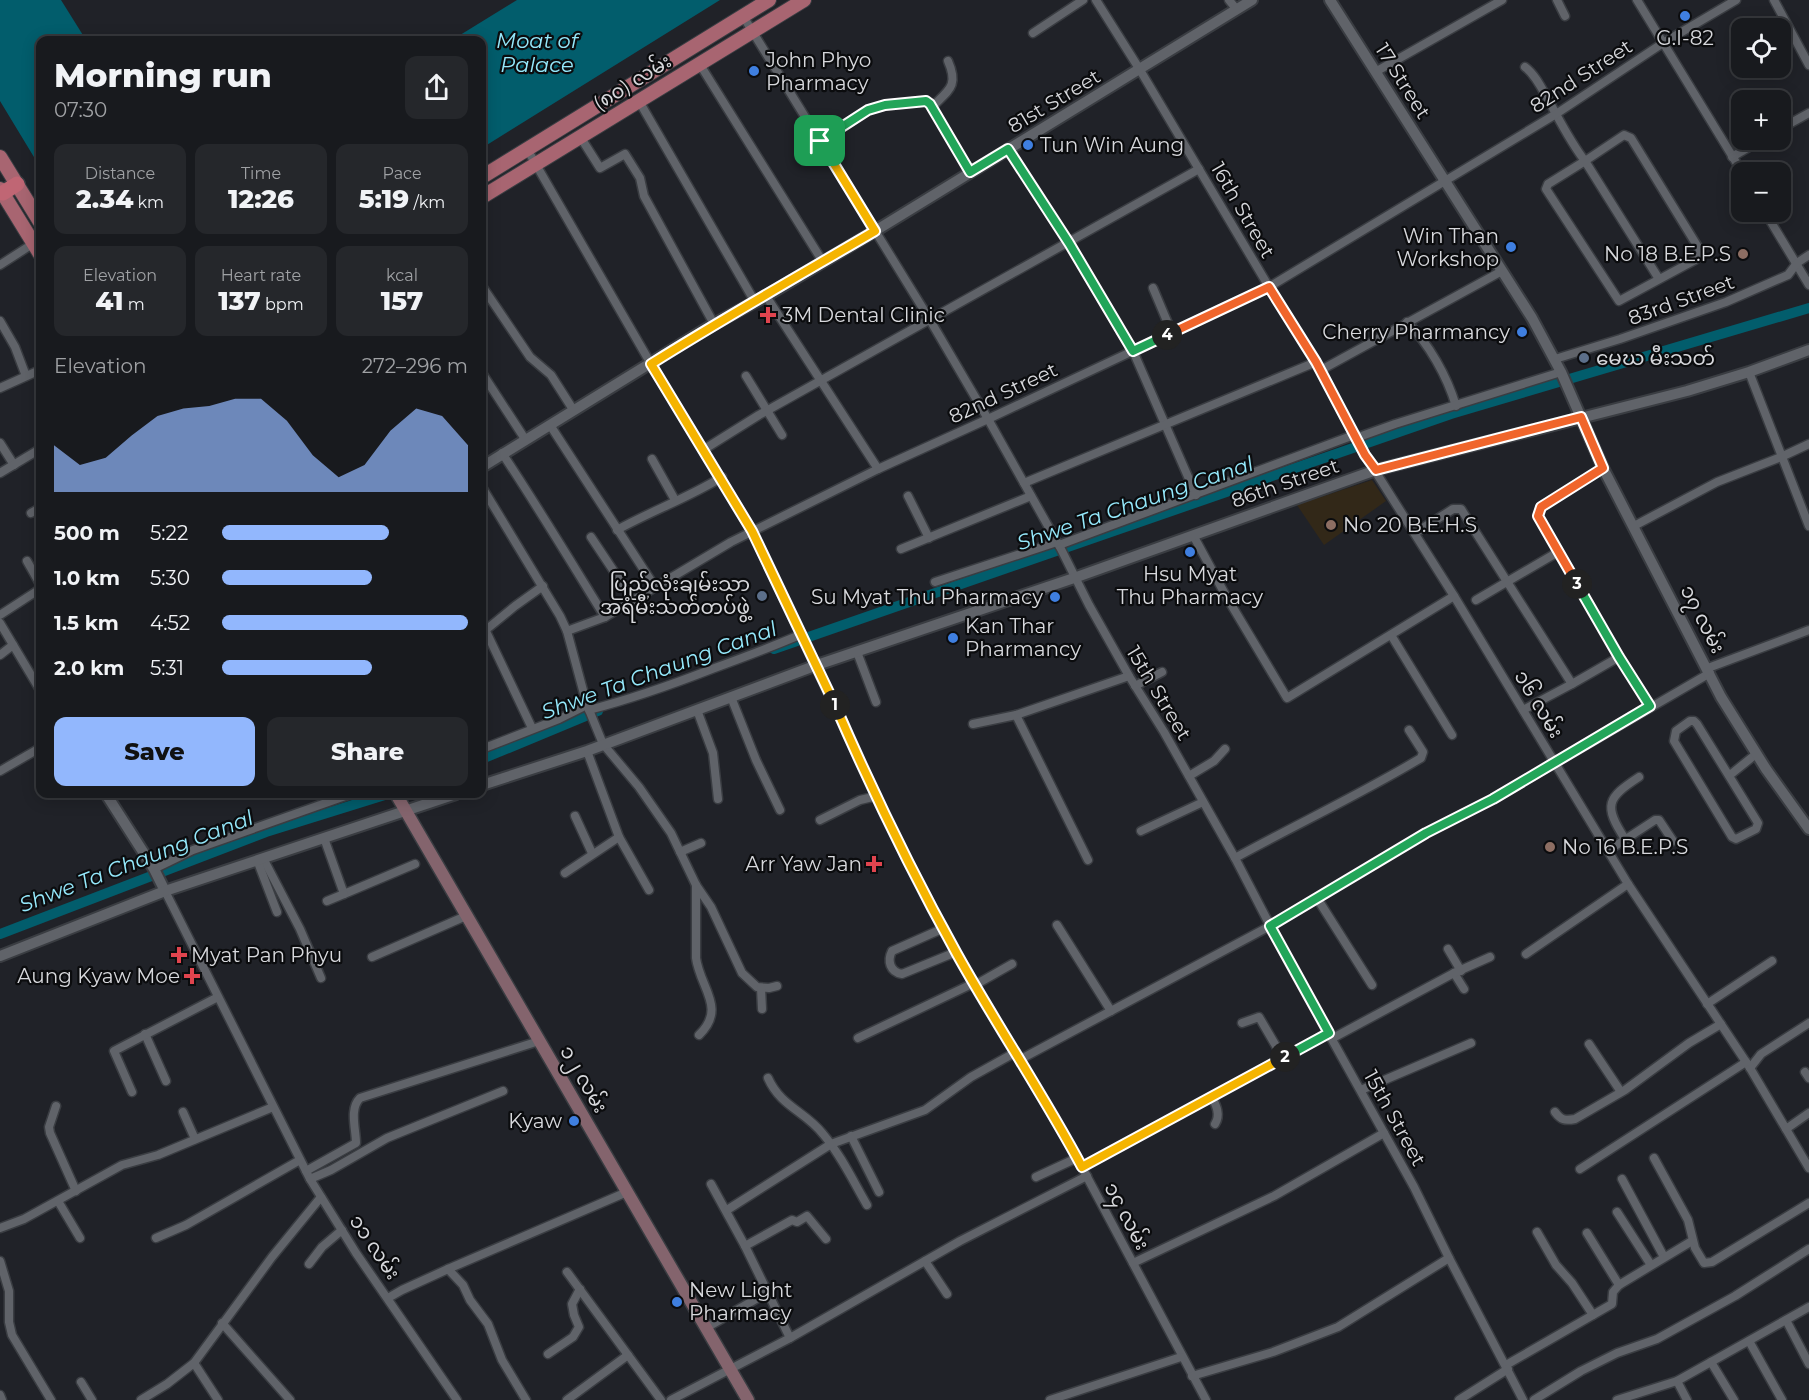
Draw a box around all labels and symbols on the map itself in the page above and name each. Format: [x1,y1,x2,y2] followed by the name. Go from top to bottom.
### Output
[1678,9,1692,23] marker: G.I-82
[1656,26,1714,50] place label: G.I-82
[496,28,581,77] water label: Moat of Palace
[1525,34,1637,118] street label: 82nd Street
[1370,39,1436,123] street label: 17 Street
[587,47,675,115] street label: (၈၀) လမ်း
[765,48,871,95] place label: John Phyo Pharmacy
[747,64,761,78] marker: John Phyo Pharmacy
[1003,64,1105,138] street label: 81st Street
[794,115,845,166] pin
[1040,133,1184,157] place label: Tun Win Aung
[1021,138,1035,152] marker: Tun Win Aung
[1206,158,1280,262] street label: 16th Street
[1396,224,1499,271] place label: Win Than Workshop
[1504,240,1518,254] marker: Win Than Workshop
[1604,242,1731,266] place label: No 18 B.E.P.S
[1736,247,1750,261] marker: No 18 B.E.P.S
[1625,270,1737,330] street label: 83rd Street
[782,303,945,327] place label: 3M Dental Clinic
[759,306,777,324] marker: 3M Dental Clinic
[1152,320,1182,350] pin: 4
[1322,320,1510,344] place label: Cherry Pharmancy
[1515,325,1529,339] marker: Cherry Pharmancy
[1596,344,1715,370] place label: မေဃ မီးသတ်
[1577,351,1591,365] marker: မေဃ မီးသတ်
[945,357,1061,429] street label: 82nd Street
[1013,451,1257,555] water label: Shwe Ta Chaung Canal
[1228,453,1342,513] street label: 86th Street
[1343,513,1477,537] place label: No 20 B.E.H.S
[1324,518,1338,532] marker: No 20 B.E.H.S
[1183,545,1197,559] marker: Hsu Myat Thu Pharmacy
[1117,562,1263,609] place label: Hsu Myat Thu Pharmacy
[1562,569,1592,599] pin: 3
[600,570,753,623] place label: ပြည်လုံးချမ်းသာ အရံမီးသတ်တပ်ဖွဲ့
[1672,580,1732,659] street label: ၁၇ လမ်း
[811,585,1043,609] place label: Su Myat Thu Pharmacy
[755,589,769,603] marker: ပြည်လုံးချမ်းသာ အရံမီးသတ်တပ်ဖွဲ့
[1048,590,1062,604] marker: Su Myat Thu Pharmacy
[965,614,1081,661] place label: Kan Thar Pharmancy
[538,616,780,724] water label: Shwe Ta Chaung Canal
[946,631,960,645] marker: Kan Thar Pharmancy
[1121,641,1197,745] street label: 15th Street
[1509,665,1570,742] street label: ၁၆ လမ်း
[820,690,850,720] pin: 1
[16,805,257,917] water label: Shwe Ta Chaung Canal
[1562,835,1688,859] place label: No 16 B.E.P.S
[1543,840,1557,854] marker: No 16 B.E.P.S
[745,852,862,876] place label: Arr Yaw Jan
[867,857,881,871] marker: Arr Yaw Jan
[191,943,342,967] place label: Myat Pan Phyu
[172,948,186,962] marker: Myat Pan Phyu
[17,964,180,988] place label: Aung Kyaw Moe
[185,969,199,983] marker: Aung Kyaw Moe
[552,1040,615,1119] street label: ၁၂ လမ်း
[1270,1042,1300,1072] pin: 2
[1359,1066,1431,1170] street label: 15th Street
[508,1109,562,1133] place label: Kyaw
[567,1114,581,1128] marker: Kyaw
[1096,1177,1157,1256] street label: ၁၄ လမ်း
[345,1209,407,1284] street label: ၁၁ လမ်း
[689,1278,792,1325] place label: New Light Pharmacy
[670,1295,684,1309] marker: New Light Pharmacy

